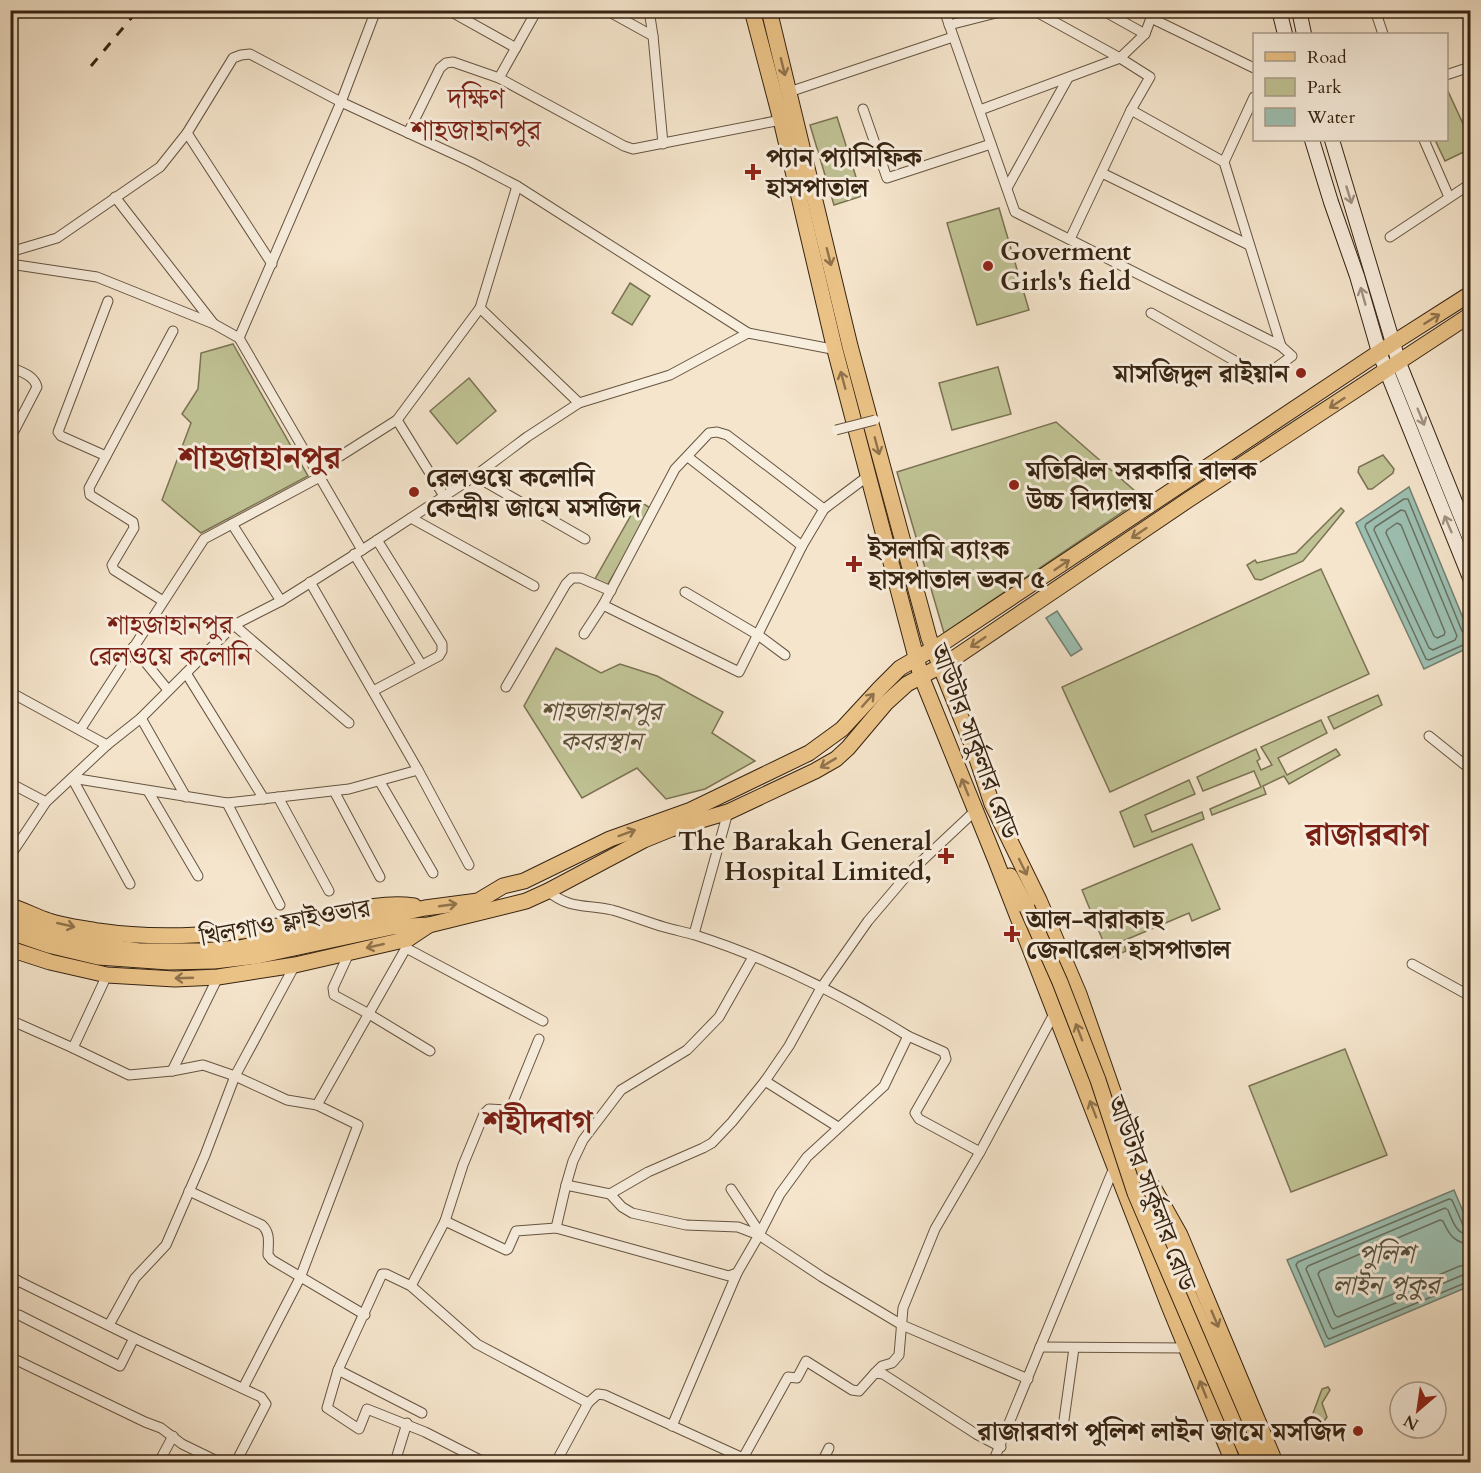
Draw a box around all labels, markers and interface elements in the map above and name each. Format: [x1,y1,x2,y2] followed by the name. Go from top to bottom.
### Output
[1253,33,1448,141] legend
[1307,45,1347,70] text: Road
[777,58,789,77] one-way arrow
[1307,75,1342,100] text: Park
[410,80,543,150] district label: দক্ষিণ শাহজাহানপুর
[1306,105,1356,130] text: Water
[765,140,923,205] place label: প্যান প্যাসিফিক হাসপাতাল
[744,163,762,181] marker: প্যান প্যাসিফিক হাসপাতাল
[1344,186,1355,205] one-way arrow
[1000,234,1131,299] place label: Goverment Girls's field
[823,247,835,266] one-way arrow
[981,259,995,273] marker: Goverment Girls's field
[1357,287,1368,306] one-way arrow
[1423,312,1440,324] one-way arrow
[1112,356,1290,391] place label: মাসজিদুল রাইয়ান
[1294,366,1308,380] marker: মাসজিদুল রাইয়ান
[837,371,849,390] one-way arrow
[1329,397,1346,409] one-way arrow
[1416,407,1427,426] one-way arrow
[177,436,343,480] district label: শাহজাহানপুর
[872,436,883,455] one-way arrow
[1025,453,1258,518] place label: মতিঝিল সরকারি বালক উচ্চ বিদ্যালয়
[426,460,643,525] place label: রেলওয়ে কলোনি কেন্দ্রীয় জামে মসজিদ
[1007,478,1021,492] marker: মতিঝিল সরকারি বালক উচ্চ বিদ্যালয়
[407,485,421,499] marker: রেলওয়ে কলোনি কেন্দ্রীয় জামে মসজিদ
[1441,516,1453,534] one-way arrow
[1131,527,1148,539] one-way arrow
[867,532,1045,597] place label: ইসলামি ব্যাংক হাসপাতাল ভবন ৫
[845,555,863,573] marker: ইসলামি ব্যাংক হাসপাতাল ভবন ৫
[1053,558,1070,570] one-way arrow
[89,607,252,675] district label: শাহজাহানপুর রেলওয়ে কলোনি
[970,636,986,648] one-way arrow
[921,638,1028,844] street label: আউটার সার্কুলার রোড
[861,693,875,708] one-way arrow
[541,694,666,759] park label: শাহজাহানপুর কবরস্থান
[820,758,837,770] one-way arrow
[959,779,970,797] one-way arrow
[1303,813,1430,857] district label: রাজারবাগ
[678,824,932,889] place label: The Barakah General Hospital Limited,
[618,827,636,838] one-way arrow
[937,847,955,865] marker: The Barakah General Hospital Limited,
[1018,857,1030,875] one-way arrow
[196,890,375,955] street label: খিলগাও ফ্লাইওভার
[438,899,457,910] one-way arrow
[1025,902,1232,967] place label: আল-বারাকাহ জেনারেল হাসপাতাল
[55,920,75,931] one-way arrow
[1003,925,1021,943] marker: আল-বারাকাহ জেনারেল হাসপাতাল
[366,940,385,952] one-way arrow
[174,973,194,984] one-way arrow
[1073,1023,1084,1042] one-way arrow
[1098,1090,1205,1296] street label: আউটার সার্কুলার রোড
[481,1100,594,1144] district label: শহীদবাগ
[1087,1101,1098,1119] one-way arrow
[1333,1236,1444,1304] water label: পুলিশ লাইন পুকুর
[1210,1309,1221,1327] one-way arrow
[1197,1380,1208,1399] one-way arrow
[1388,1380,1448,1440] north arrow
[1400,1409,1423,1435] text: N
[976,1414,1348,1449] place label: রাজারবাগ পুলিশ লাইন জামে মসজিদ
[1351,1424,1365,1438] marker: রাজারবাগ পুলিশ লাইন জামে মসজিদ

